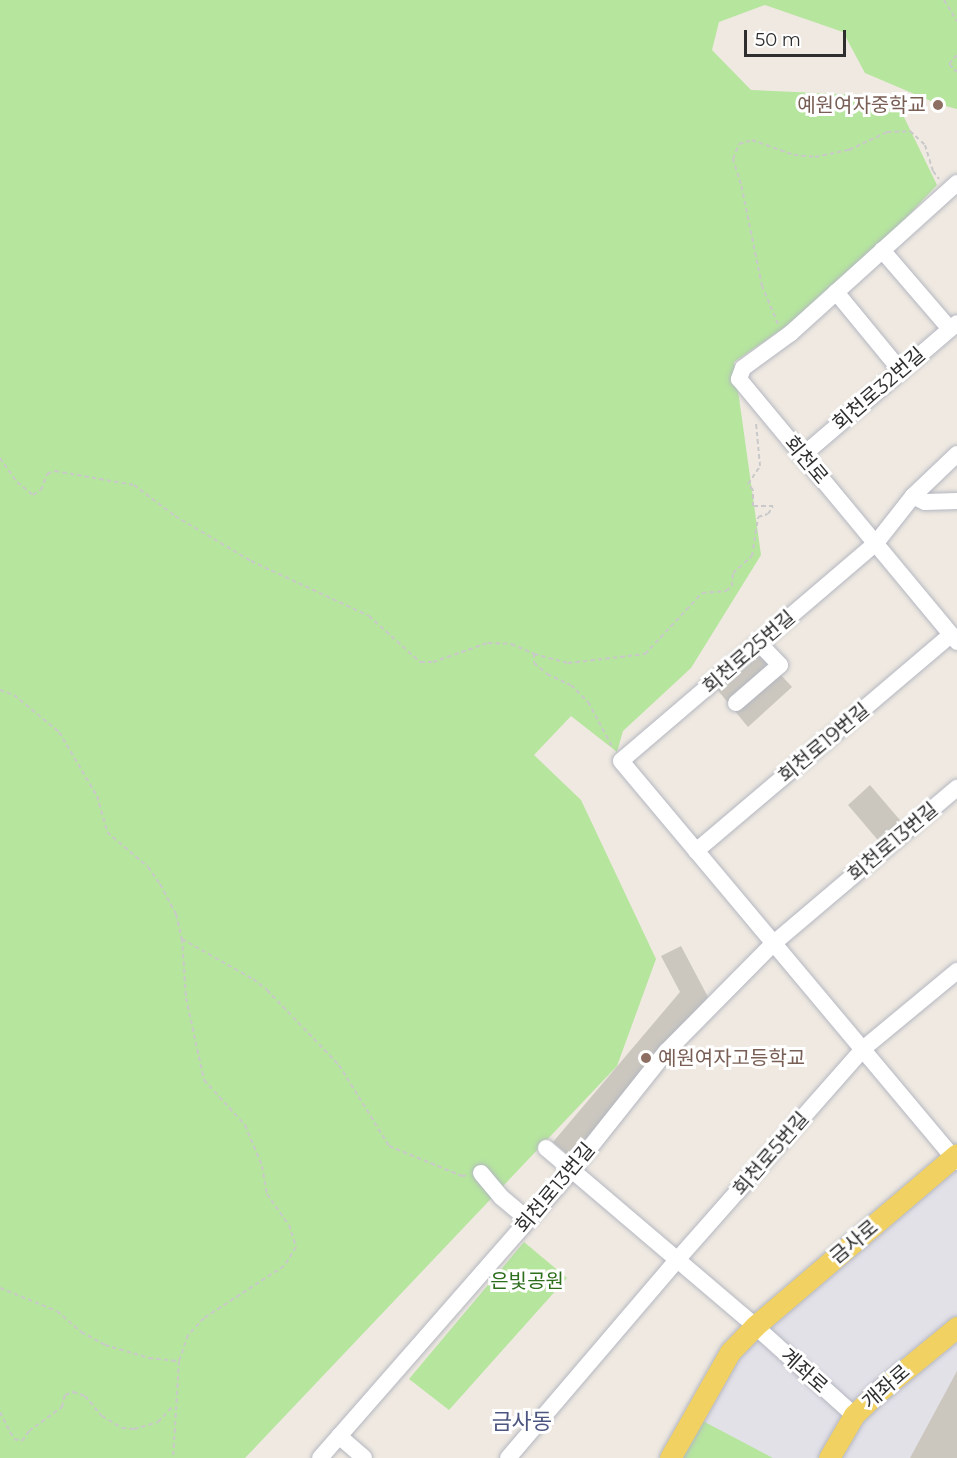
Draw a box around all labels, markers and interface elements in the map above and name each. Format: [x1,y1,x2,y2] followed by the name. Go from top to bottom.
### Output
[747,18,849,56] scale bar
[755,29,801,51] text: 50 m
[797,93,926,117] place label: 예원여자중학교
[931,98,945,112] marker: 예원여자중학교
[828,342,930,436] street label: 회천로32번길
[779,431,833,489] street label: 회천로
[698,605,800,699] street label: 회천로25번길
[774,698,874,788] street label: 회천로19번길
[843,797,943,887] street label: 회천로13번길
[658,1046,805,1070] place label: 예원여자고등학교
[639,1051,653,1065] marker: 예원여자고등학교
[728,1107,814,1201] street label: 회천로5번길
[510,1138,600,1238] street label: 회천로13번길
[825,1215,883,1269] street label: 금사로
[490,1269,564,1293] park label: 은빛공원
[775,1344,833,1398] street label: 계좌로
[857,1360,915,1414] street label: 개좌로
[492,1409,552,1435] district label: 금사동

